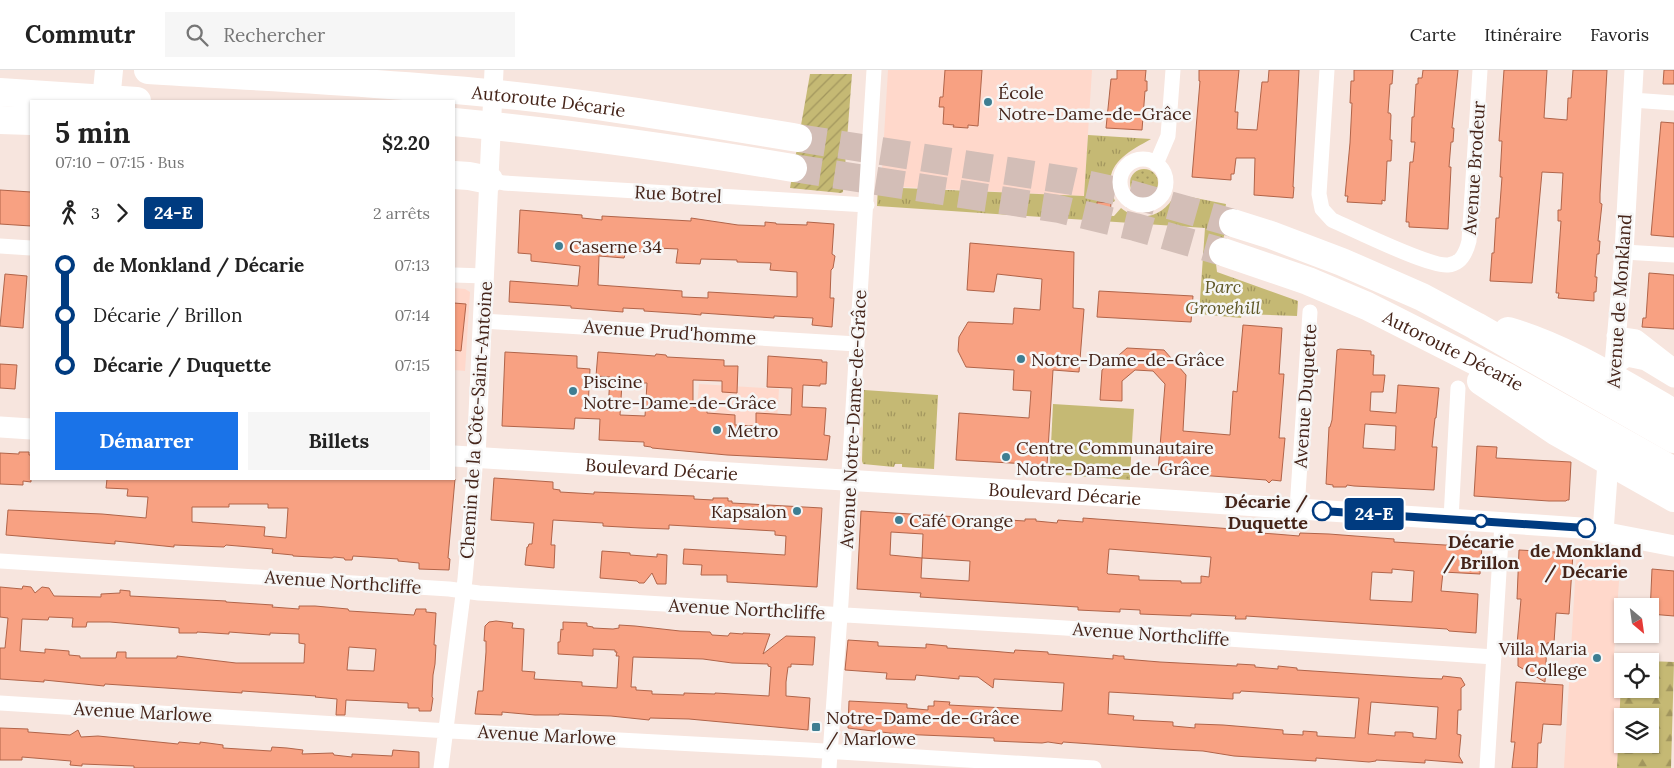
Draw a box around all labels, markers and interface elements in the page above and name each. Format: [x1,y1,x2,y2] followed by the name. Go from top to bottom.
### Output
[165,12,515,57] search box
[25,19,135,50] text: Commutr
[183,21,211,49] icon: search
[223,23,325,47] text: Rechercher
[1410,23,1456,46] text: Carte
[1484,23,1562,46] text: Itinéraire
[1590,23,1649,46] text: Favoris
[470,80,627,122] street label: Autoroute Décarie
[998,81,1192,125] place label: École Notre-Dame-de-Grâce
[982,96,994,108] marker: École Notre-Dame-de-Grâce
[1458,100,1490,237] street label: Avenue Brodeur
[55,115,130,151] text: 5 min
[382,131,430,155] text: $2.20
[55,152,184,172] text: 07:10 – 07:15 · Bus
[634,180,722,208] street label: Rue Botrel
[55,199,83,227] icon: walk
[108,199,136,227] icon: forward
[154,201,193,224] text: 24-E
[91,203,100,223] text: 3
[373,203,430,223] text: 2 arrêts
[1601,213,1637,390] street label: Avenue de Monkland
[569,235,662,258] place label: Caserne 34
[553,240,565,252] marker: Caserne 34
[93,253,304,277] text: de Monkland / Décarie
[394,255,430,275] text: 07:13
[1185,275,1261,319] park label: Parc Grovehill
[455,280,497,560] street label: Chemin de la Côte-Saint-Antoine
[835,289,871,550] street label: Avenue Notre-Dame-de-Grâce
[93,303,242,327] text: Décarie / Brillon
[1379,304,1528,396] street label: Autoroute Décarie
[395,305,430,325] text: 07:14
[582,314,757,350] street label: Avenue Prud'homme
[1288,323,1322,470] street label: Avenue Duquette
[1031,348,1225,371] place label: Notre-Dame-de-Grâce
[93,353,271,377] text: Décarie / Duquette
[1015,353,1027,365] marker: Notre-Dame-de-Grâce
[394,355,430,375] text: 07:15
[583,370,777,414] place label: Piscine Notre-Dame-de-Grâce
[567,385,579,397] marker: Piscine Notre-Dame-de-Grâce
[55,412,238,470] button: Démarrer
[248,412,430,470] button: Billets
[727,419,778,442] place label: Metro
[711,424,723,436] marker: Metro
[1016,436,1214,480] place label: Centre Communautaire Notre-Dame-de-Grâce
[1000,451,1012,463] marker: Centre Communautaire Notre-Dame-de-Grâce
[585,453,739,485] street label: Boulevard Décarie
[988,477,1142,510] street label: Boulevard Décarie
[1224,490,1308,534] place label: Décarie / Duquette
[1339,498,1409,530] line badge: 24-E
[711,500,787,523] place label: Kapsalon
[1312,501,1332,521] marker: Décarie / Duquette
[1355,502,1393,525] text: 24-E
[791,505,803,517] marker: Kapsalon
[909,509,1013,532] place label: Café Orange
[893,514,905,526] marker: Café Orange
[1474,514,1488,528] marker: Décarie / Brillon
[1576,518,1596,538] marker: de Monkland / Décarie
[1443,530,1520,574] place label: Décarie / Brillon
[1530,539,1642,583] place label: de Monkland / Décarie
[263,565,422,599] street label: Avenue Northcliffe
[667,593,826,625] street label: Avenue Northcliffe
[1614,598,1659,642] north arrow
[1614,598,1659,753] map controls
[1071,617,1230,651] street label: Avenue Northcliffe
[1498,637,1587,681] place label: Villa Maria College
[1591,652,1603,664] marker: Villa Maria College
[1614,653,1659,698] button: locate
[72,697,213,727] street label: Avenue Marlowe
[826,706,1020,750] place label: Notre-Dame-de-Grâce / Marlowe
[1614,708,1659,753] button: layers
[476,720,617,750] street label: Avenue Marlowe
[810,721,822,733] marker: Notre-Dame-de-Grâce / Marlowe

